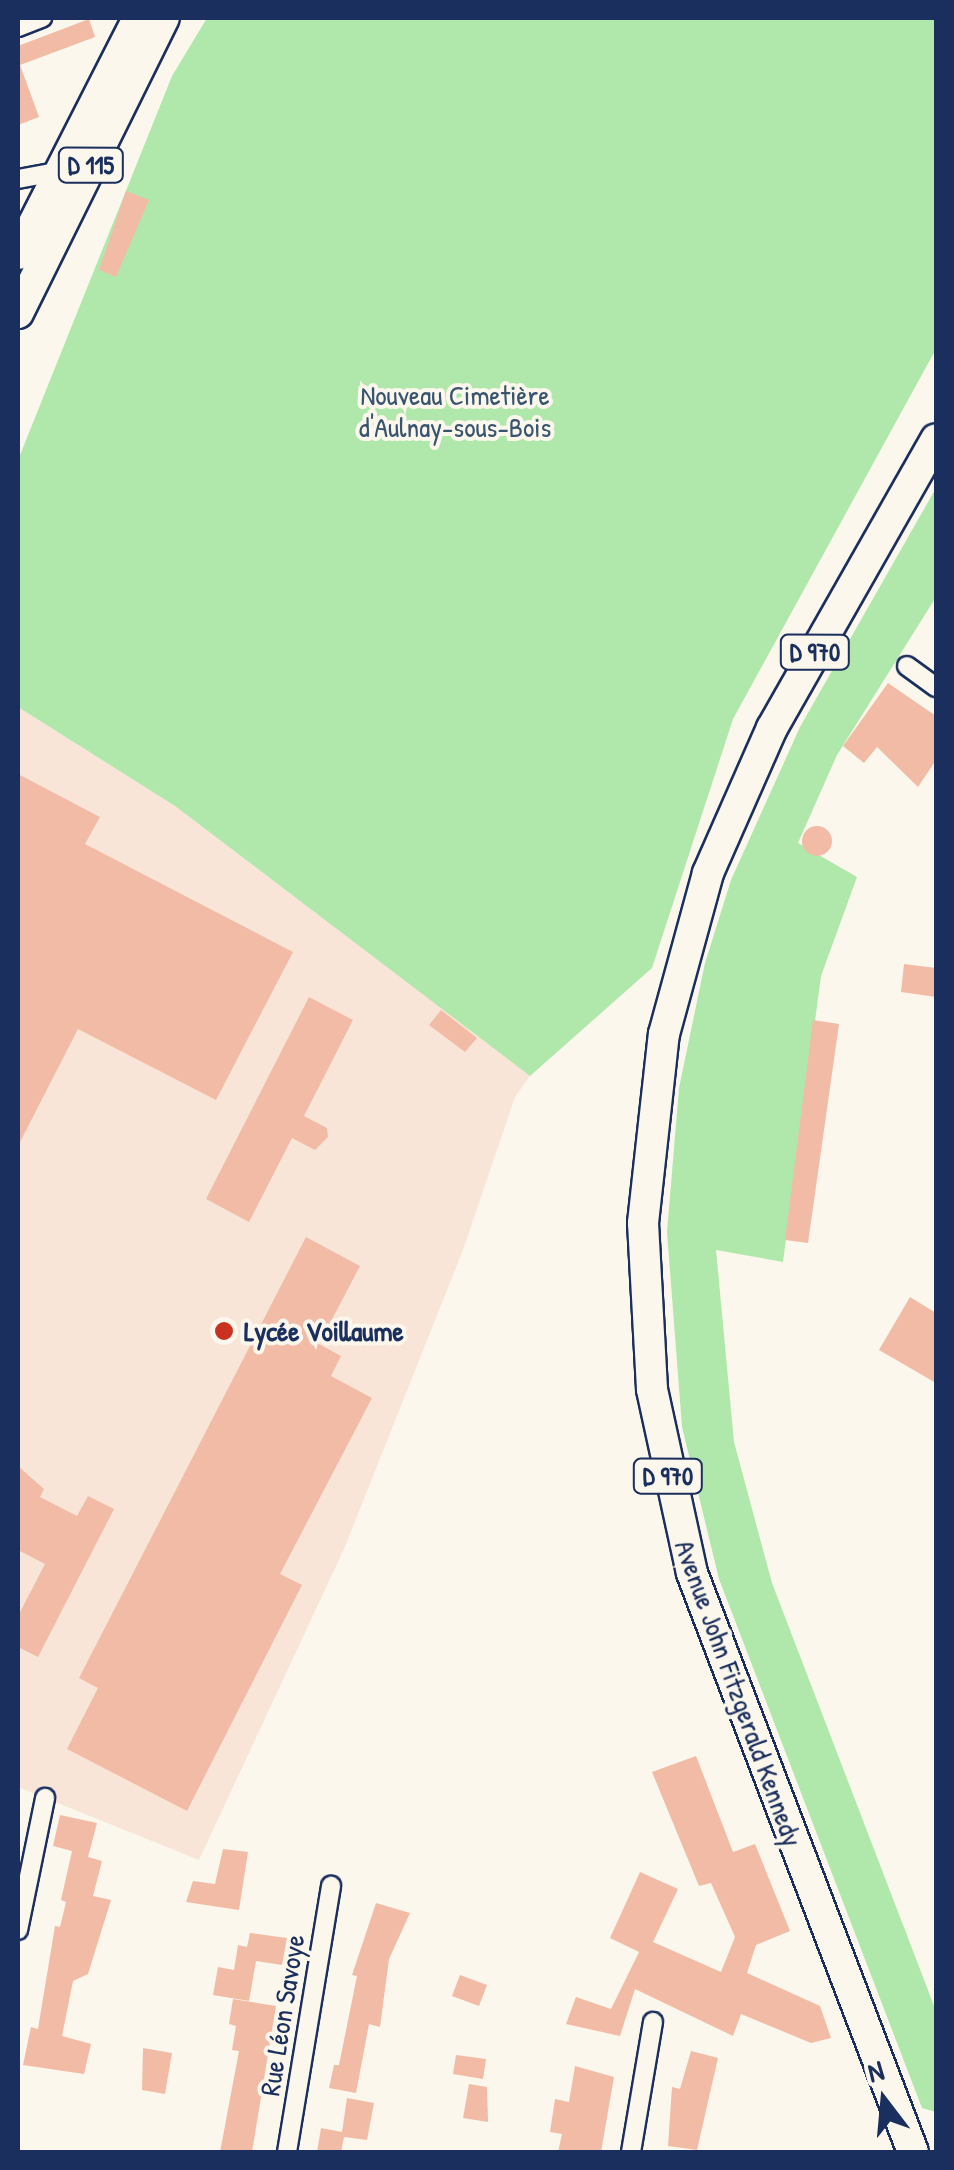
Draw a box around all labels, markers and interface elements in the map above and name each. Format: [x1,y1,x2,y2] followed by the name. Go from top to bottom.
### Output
[56,145,126,185] road number: D 115
[359,378,551,444] park label: Nouveau Cimetière d'Aulnay-sous-Bois
[778,632,852,672] road number: D 970
[244,1314,404,1348] place label: Lycée Voillaume
[213,1320,235,1342] marker: Lycée Voillaume
[630,1456,706,1496] road number: D 970
[668,1535,810,1851] street label: Avenue John Fitzgerald Kennedy
[253,1932,311,2098] street label: Rue Léon Savoye
[834,2050,934,2150] north arrow
[863,2051,888,2091] text: N

